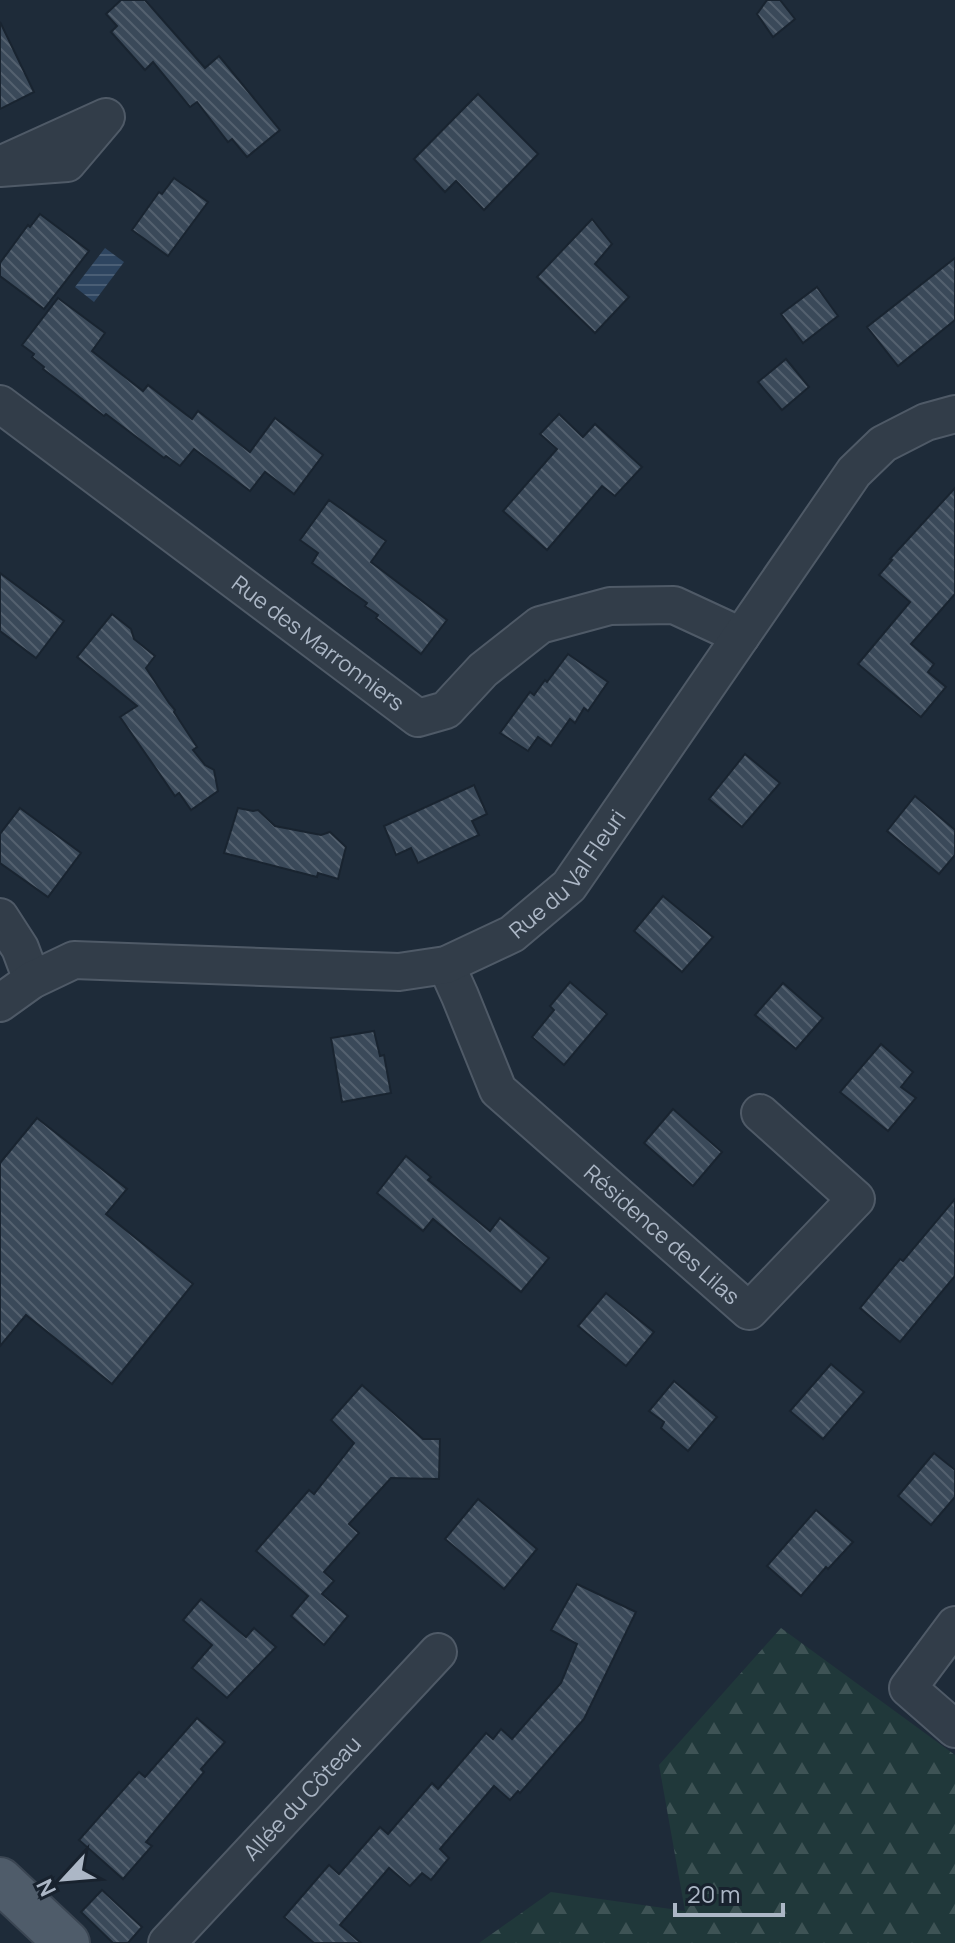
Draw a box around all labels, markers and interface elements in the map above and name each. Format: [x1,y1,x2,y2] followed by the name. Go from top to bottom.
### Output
[226,568,411,718] street label: Rue des Marronniers
[503,803,632,945] street label: Rue du Val Fleuri
[578,1158,746,1311] street label: Résidence des Lilas
[236,1729,367,1867] street label: Allée du Côteau
[24,1839,104,1919] north arrow
[675,1867,783,1917] scale bar
[29,1874,63,1901] text: N
[687,1877,740,1910] text: 20 m

